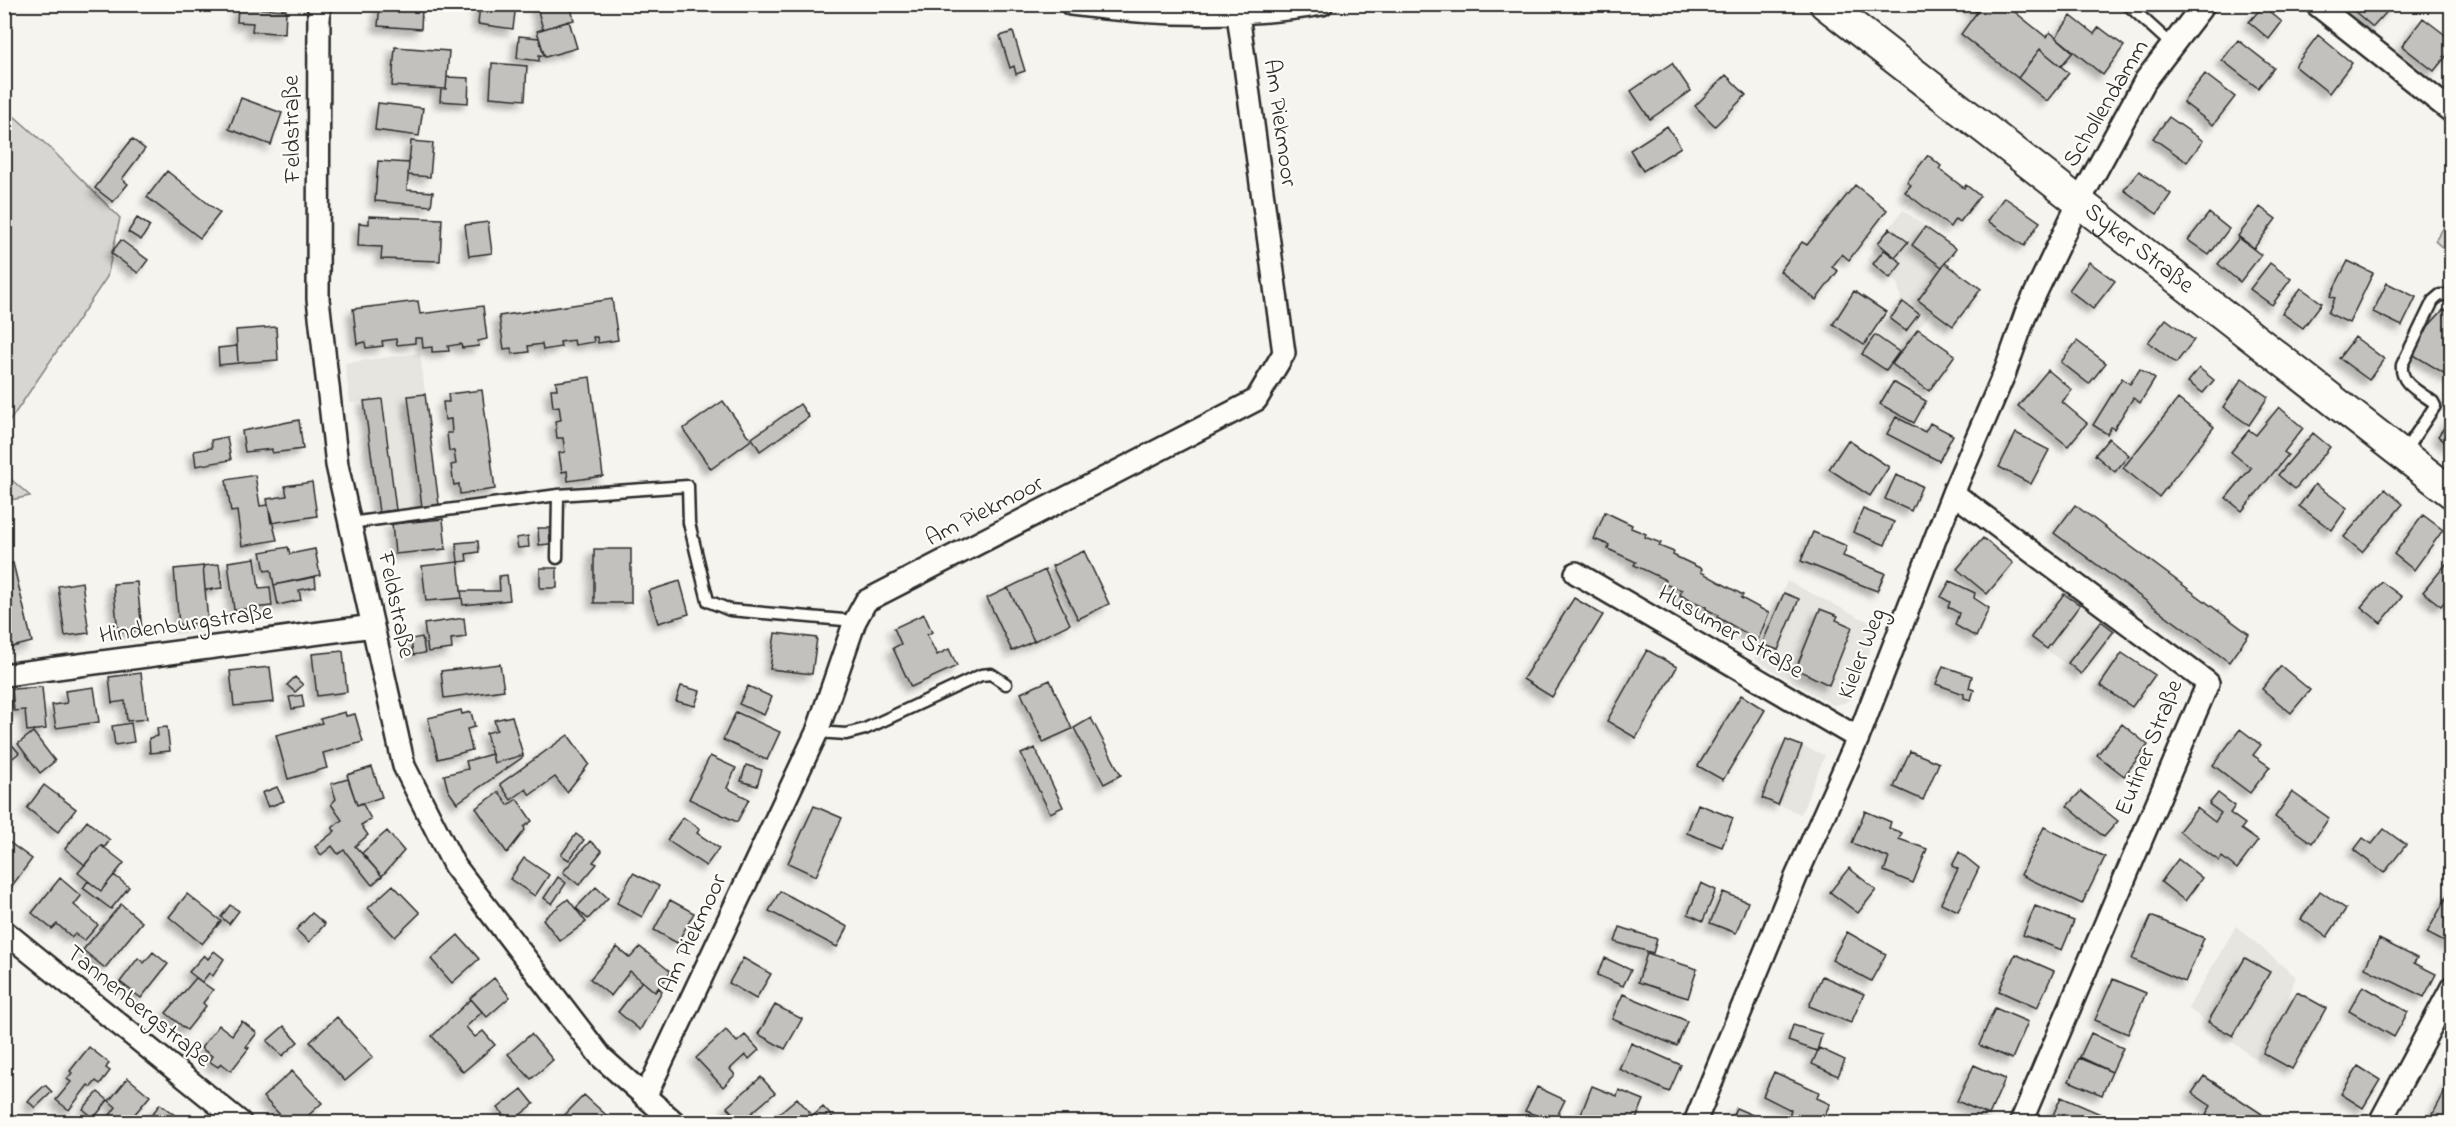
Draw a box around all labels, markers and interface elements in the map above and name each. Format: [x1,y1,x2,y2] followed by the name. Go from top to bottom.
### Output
[2055,33,2159,175] street label: Schollendamm
[1253,57,1305,190] street label: Am Piekmoor
[275,75,311,184] street label: Feldstraße
[2077,195,2201,303] street label: Syker Straße
[920,467,1051,557] street label: Am Piekmoor
[366,548,423,662] street label: Feldstraße
[1650,577,1810,689] street label: Husumer Straße
[97,595,275,654] street label: Hindenburgstraße
[1830,603,1896,705] street label: Kieler Weg
[2107,675,2193,821] street label: Eutiner Straße
[651,868,737,1000] street label: Am Piekmoor
[58,937,219,1077] street label: Tannenbergstraße

